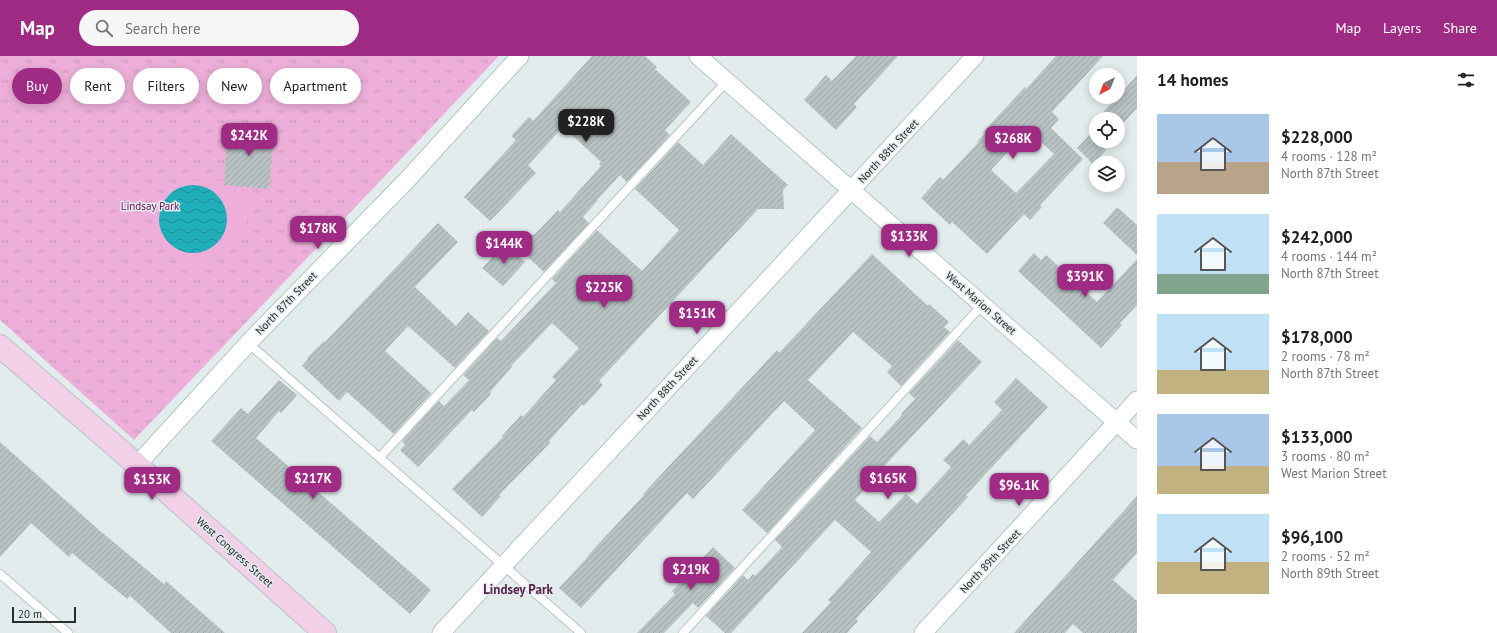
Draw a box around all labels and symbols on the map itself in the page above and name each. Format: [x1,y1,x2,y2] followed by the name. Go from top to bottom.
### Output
[1089,68,1125,104] north arrow
[558,109,614,143] pin: $228K
[855,116,922,186] street label: North 88th Street
[221,123,277,157] pin: $242K
[985,126,1041,160] pin: $268K
[121,199,180,213] park label: Lindsay Park
[290,216,346,250] pin: $178K
[881,224,937,258] pin: $133K
[476,231,532,265] pin: $144K
[1057,264,1113,298] pin: $391K
[252,268,320,338] street label: North 87th Street
[943,268,1019,338] street label: West Marion Street
[576,275,632,309] pin: $225K
[669,301,725,335] pin: $151K
[634,353,701,423] street label: North 88th Street
[285,466,341,500] pin: $217K
[860,466,916,500] pin: $165K
[124,467,180,501] pin: $153K
[986,473,1052,507] pin: $96.1K
[194,514,277,590] street label: West Congress Street
[957,526,1024,596] street label: North 89th Street
[663,557,719,591] pin: $219K
[483,581,553,598] district label: Lindsey Park
[12,605,76,624] scale bar

